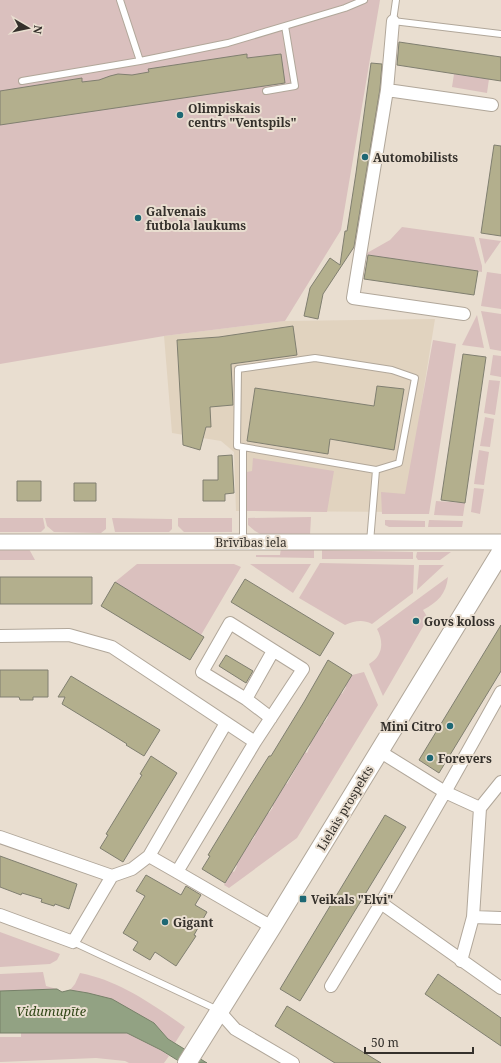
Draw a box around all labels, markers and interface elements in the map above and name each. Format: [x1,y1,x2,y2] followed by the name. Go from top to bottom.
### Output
[8,8,48,48] north arrow
[30,24,46,35] text: N
[188,100,297,131] place label: Olimpiskais centrs "Ventspils"
[175,110,185,120] marker: Olimpiskais centrs "Ventspils"
[373,149,458,166] place label: Automobilists
[360,152,370,162] marker: Automobilists
[146,203,246,234] place label: Galvenais futbola laukums
[133,213,143,223] marker: Galvenais futbola laukums
[215,534,287,551] street label: Brīvības iela
[424,613,495,630] place label: Govs koloss
[411,616,421,626] marker: Govs koloss
[380,718,442,735] place label: Mini Citro
[445,721,455,731] marker: Mini Citro
[438,750,492,767] place label: Forevers
[425,753,435,763] marker: Forevers
[313,762,377,854] street label: Lielais prospekts
[311,891,393,908] place label: Veikals "Elvi"
[298,894,308,904] marker: Veikals "Elvi"
[173,914,213,931] place label: Gigant
[160,917,170,927] marker: Gigant
[16,1002,87,1020] water label: Vidumupīte
[365,1029,473,1055] scale bar
[371,1034,399,1051] text: 50 m

